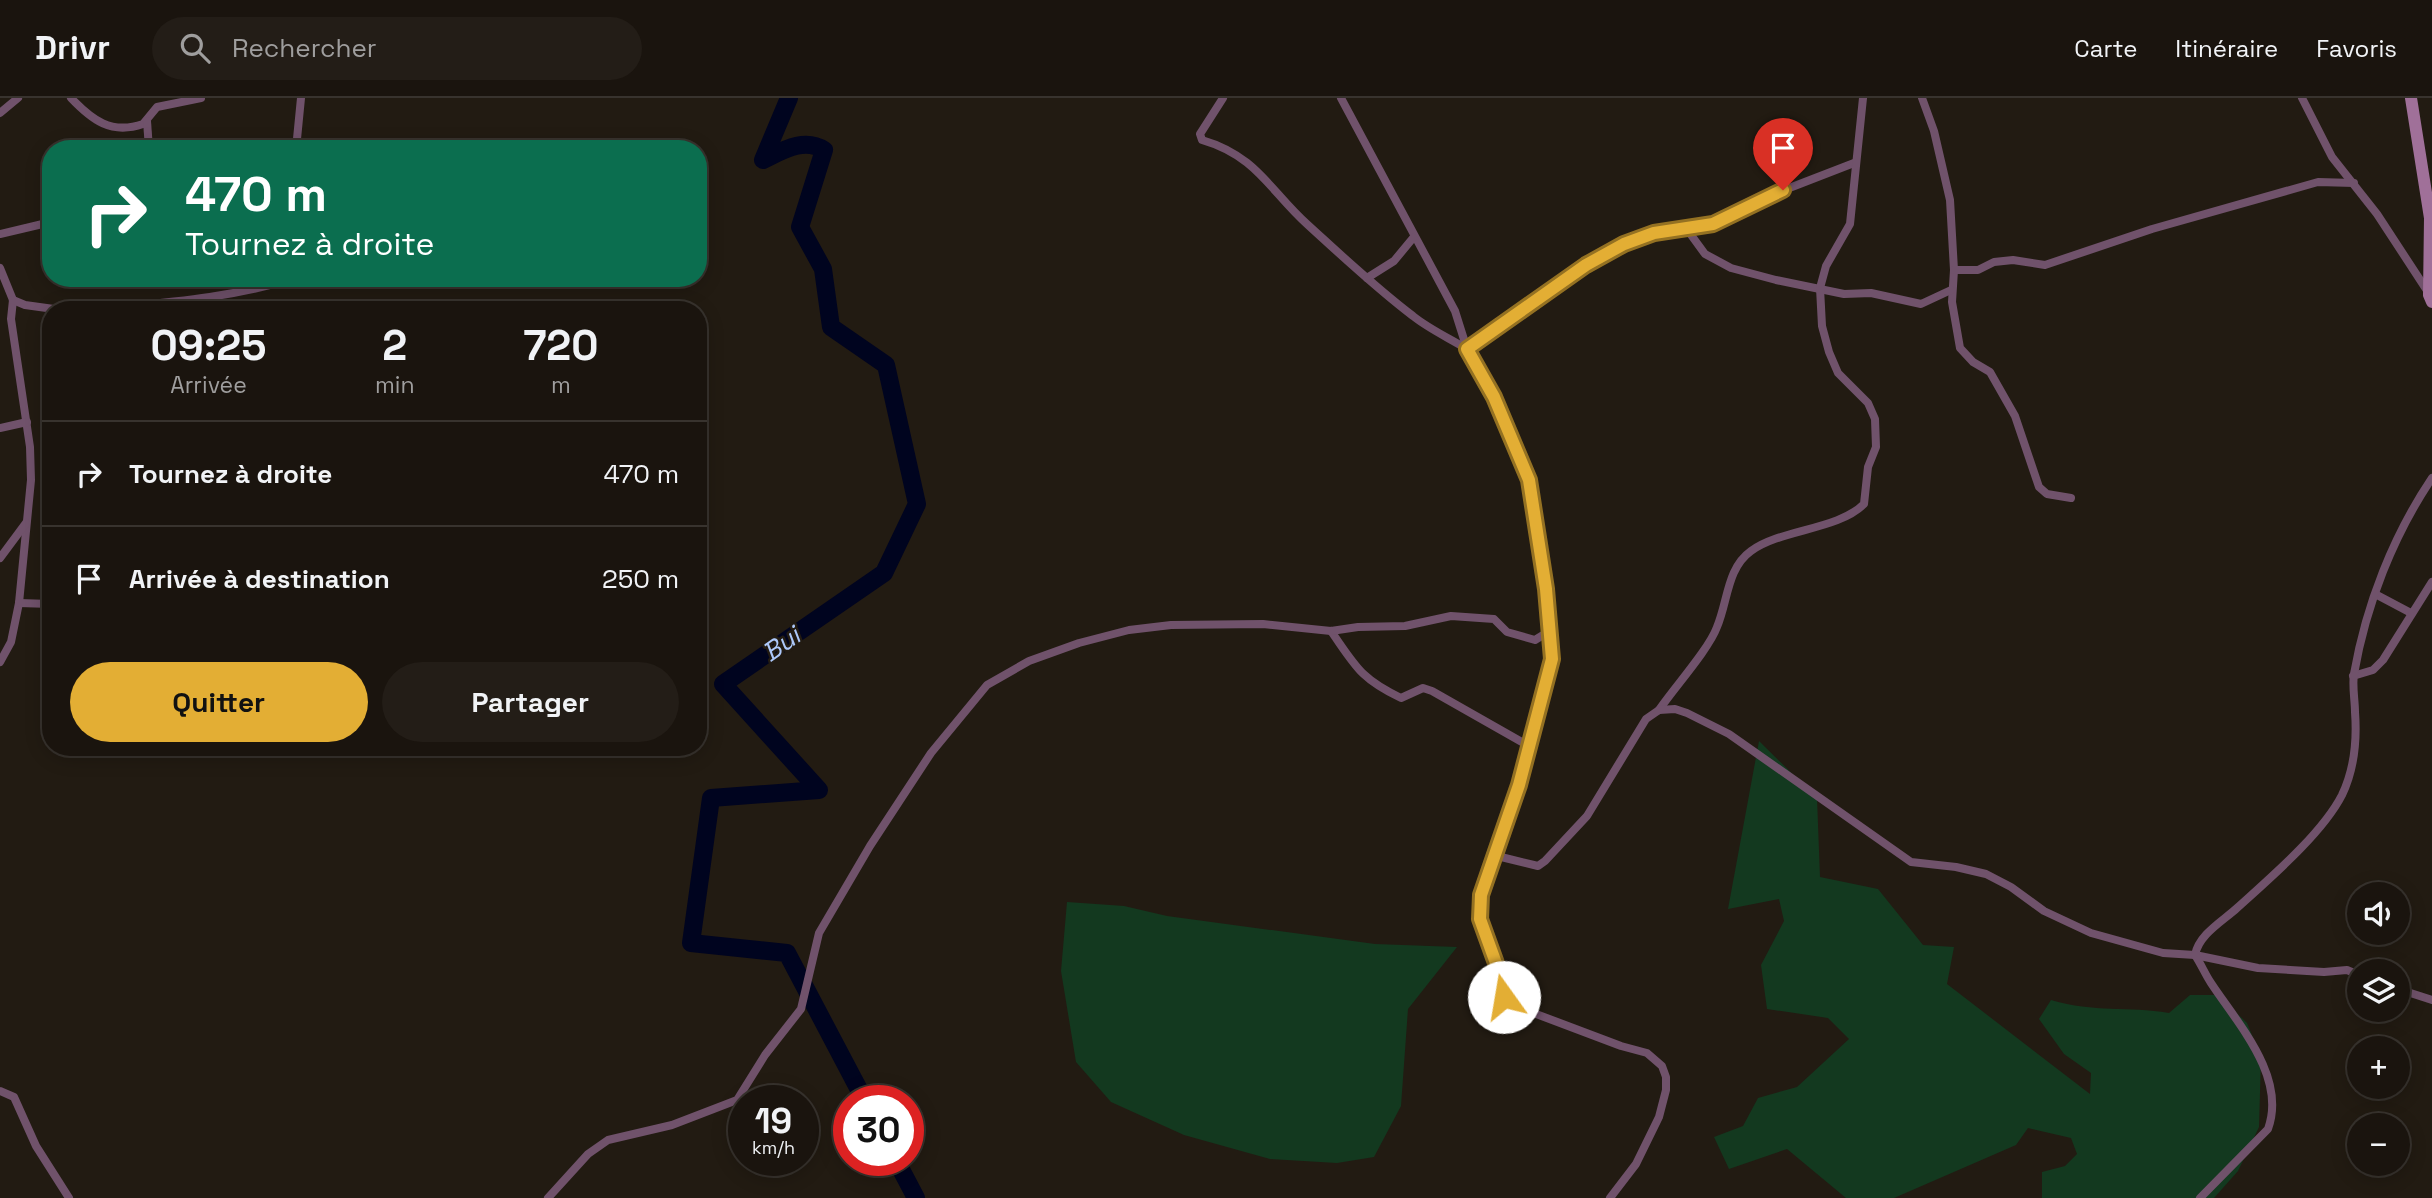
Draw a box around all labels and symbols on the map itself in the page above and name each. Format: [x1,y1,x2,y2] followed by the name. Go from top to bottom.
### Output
[1753,118,1813,190] pin
[755,617,809,669] water label: Bui
[1467,960,1541,1034] position arrow
[833,1085,924,1176] speed limit sign: 30

